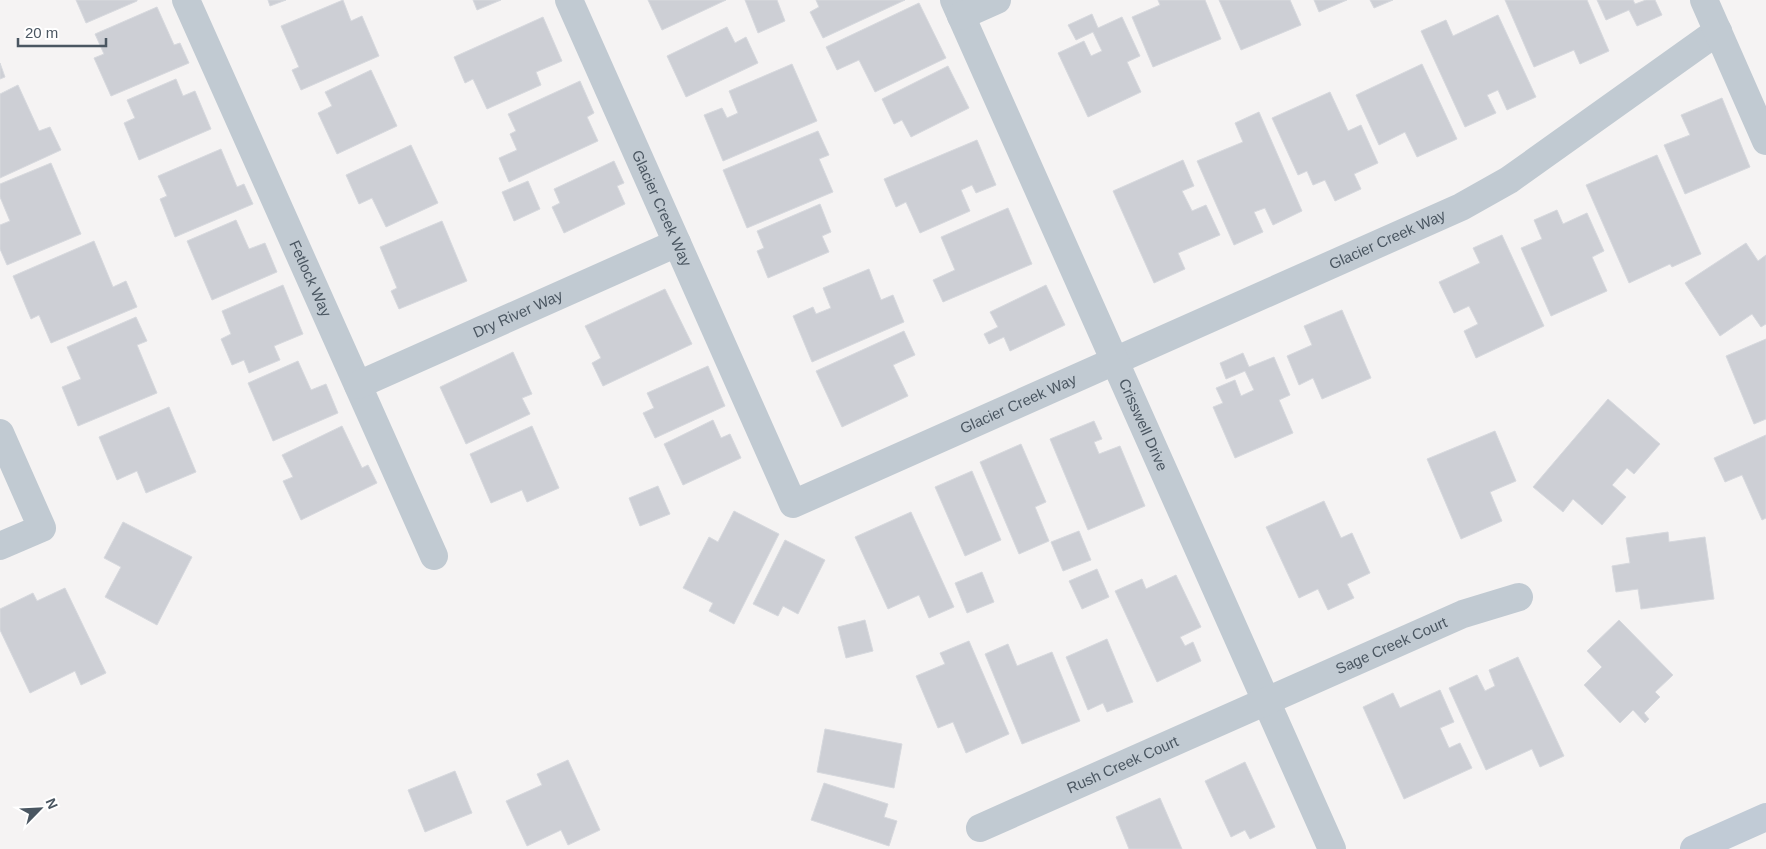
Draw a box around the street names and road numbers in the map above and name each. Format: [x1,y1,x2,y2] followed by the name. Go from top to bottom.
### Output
[629,147,695,269] street label: Glacier Creek Way
[1326,206,1448,273] street label: Glacier Creek Way
[286,237,335,320] street label: Fetlock Way
[470,286,566,341] street label: Dry River Way
[957,370,1079,437] street label: Glacier Creek Way
[1116,376,1172,473] street label: Crisswell Drive
[1333,613,1450,677] street label: Sage Creek Court
[1064,732,1182,796] street label: Rush Creek Court

